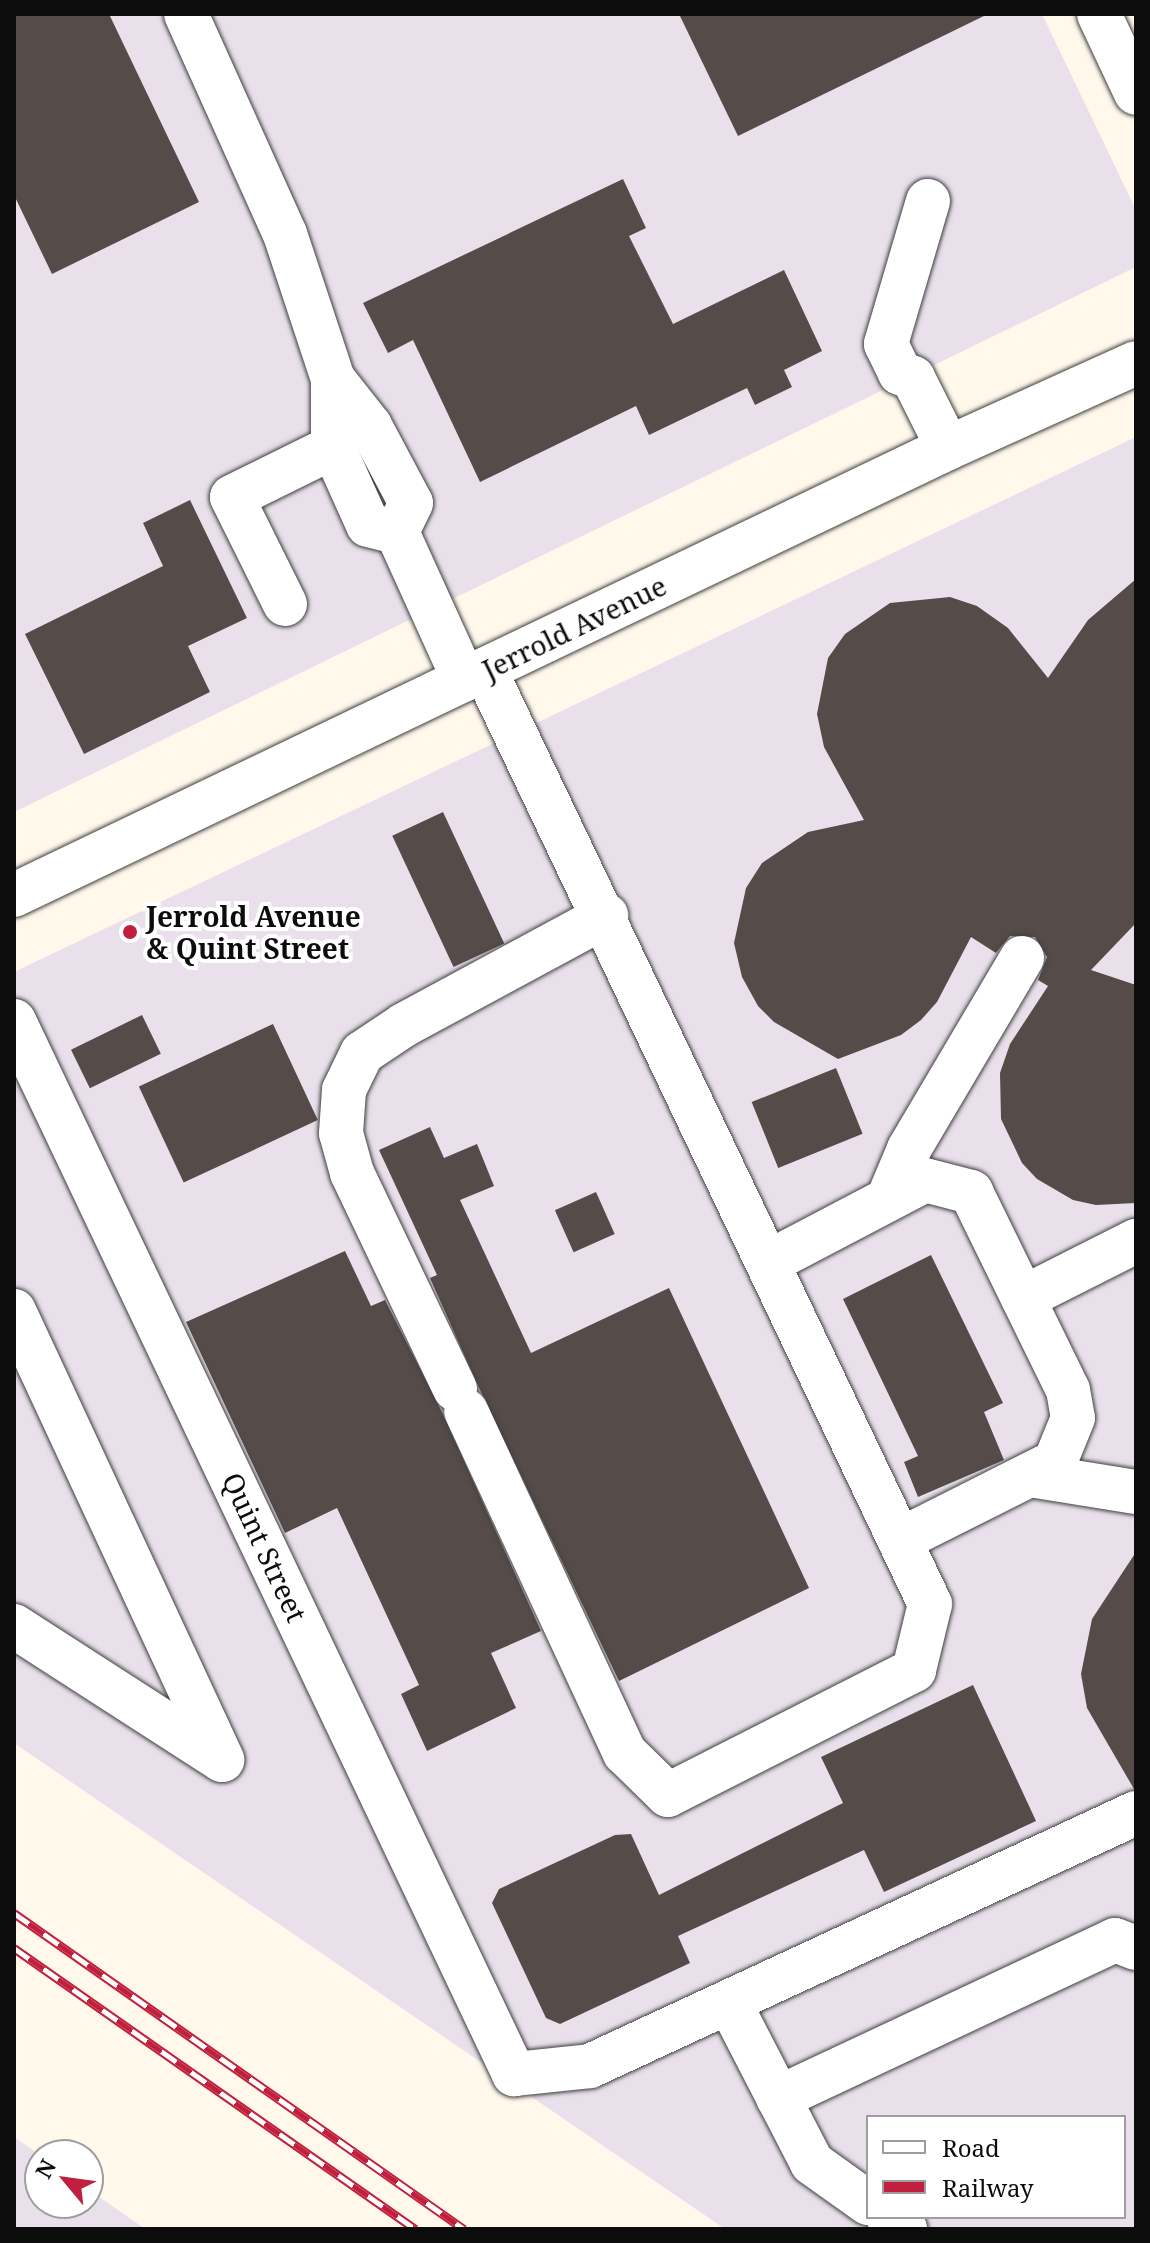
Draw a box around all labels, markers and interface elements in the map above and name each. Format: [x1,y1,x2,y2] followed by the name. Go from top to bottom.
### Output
[476,568,672,686] street label: Jerrold Avenue
[146,899,361,965] place label: Jerrold Avenue & Quint Street
[121,923,139,941] marker: Jerrold Avenue & Quint Street
[216,1467,314,1627] street label: Quint Street
[866,2115,1126,2219] legend
[942,2131,1000,2164] text: Road
[24,2139,104,2219] north arrow
[27,2153,62,2183] text: N
[942,2171,1034,2204] text: Railway

